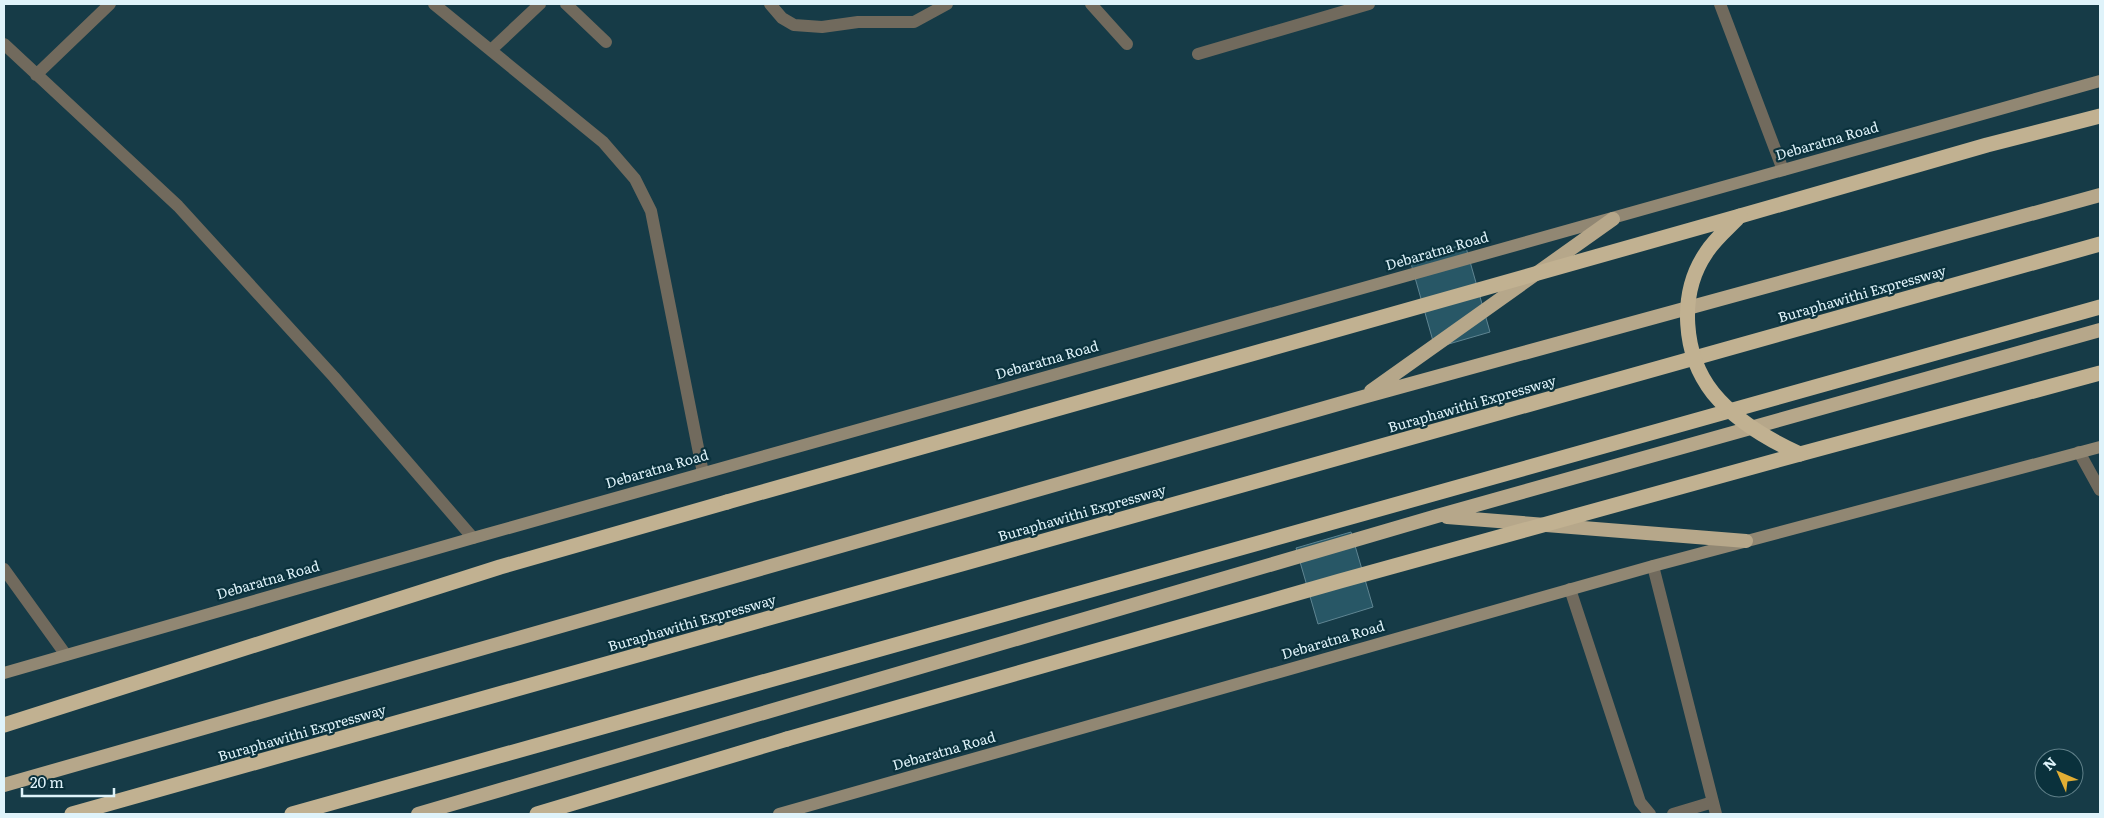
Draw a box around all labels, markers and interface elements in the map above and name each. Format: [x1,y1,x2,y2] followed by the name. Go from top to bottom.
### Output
[1773,116,1881,164] street label: Debaratna Road
[1383,226,1491,274] street label: Debaratna Road
[1775,259,1949,327] street label: Buraphawithi Expressway
[993,335,1101,383] street label: Debaratna Road
[1385,369,1559,437] street label: Buraphawithi Expressway
[603,444,711,492] street label: Debaratna Road
[995,478,1169,546] street label: Buraphawithi Expressway
[214,555,322,603] street label: Debaratna Road
[605,588,779,656] street label: Buraphawithi Expressway
[1279,615,1387,663] street label: Debaratna Road
[215,698,389,766] street label: Buraphawithi Expressway
[890,726,998,774] street label: Debaratna Road
[2034,748,2084,798] north arrow
[2038,752,2061,774] text: N
[22,766,115,798] scale bar
[30,770,64,793] text: 20 m

